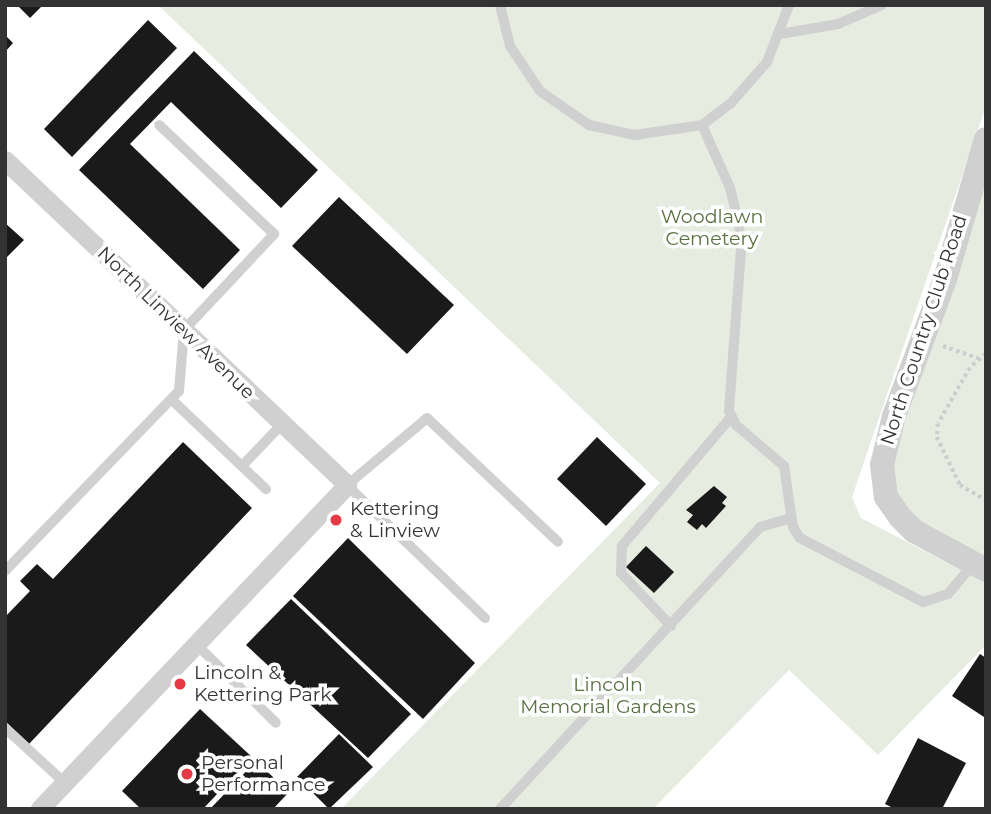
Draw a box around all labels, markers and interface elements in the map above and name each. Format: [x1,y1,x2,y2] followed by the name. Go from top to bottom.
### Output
[661,206,763,250] park label: Woodlawn Cemetery
[876,212,972,448] street label: North Country Club Road
[93,242,259,404] street label: North Linview Avenue
[350,498,440,542] place label: Kettering & Linview
[328,512,344,528] marker: Kettering & Linview
[194,662,332,706] place label: Lincoln & Kettering Park
[520,674,696,718] park label: Lincoln Memorial Gardens
[172,676,188,692] marker: Lincoln & Kettering Park
[201,752,325,796] place label: Personal Performance
[179,766,195,782] marker: Personal Performance

